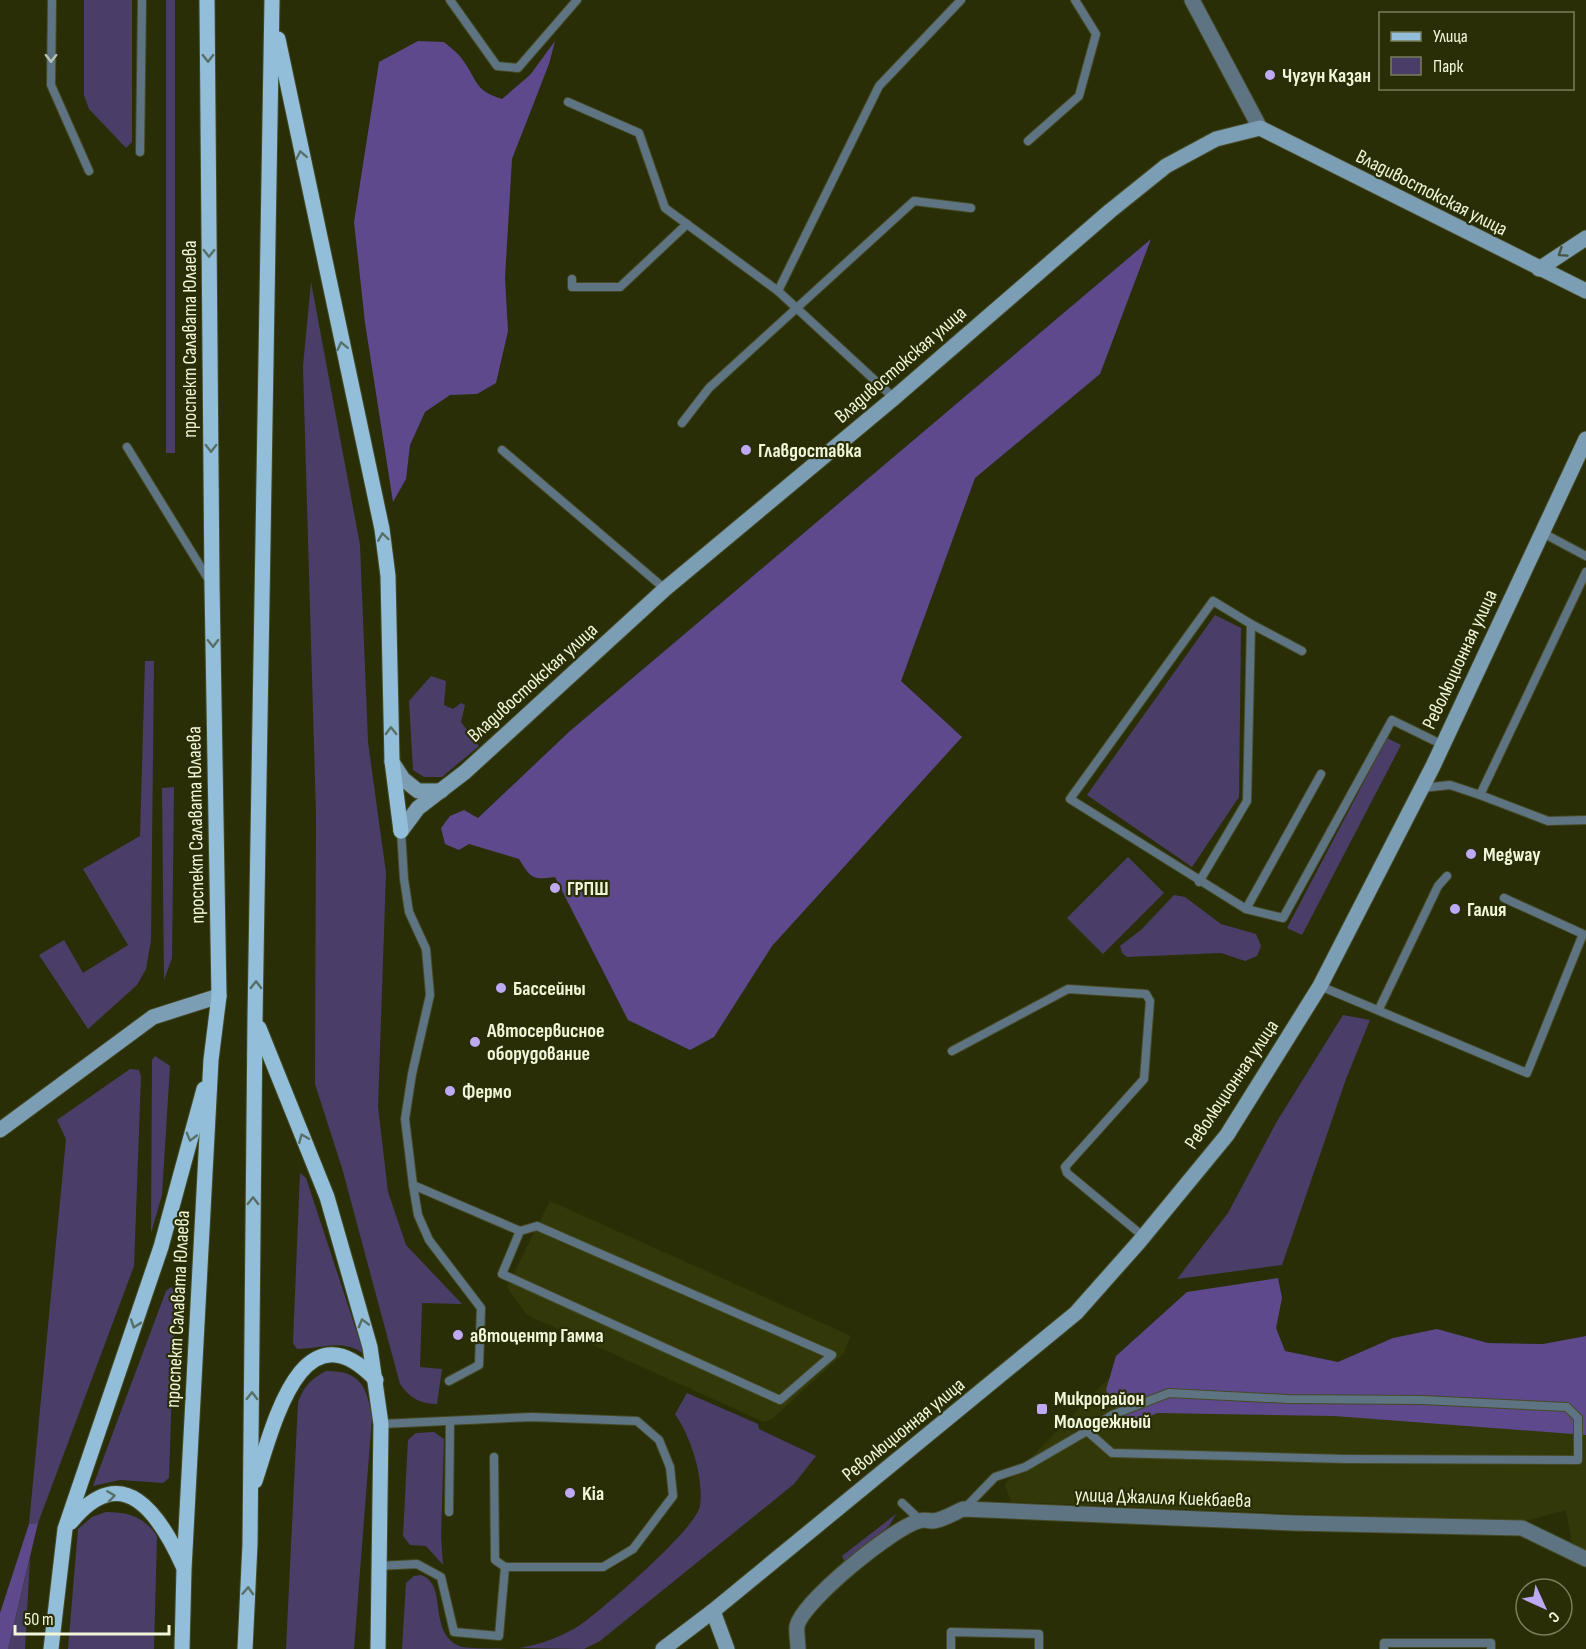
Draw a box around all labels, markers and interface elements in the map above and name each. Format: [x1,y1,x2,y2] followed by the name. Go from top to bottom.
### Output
[1379,12,1574,90] legend
[1433,26,1468,47] text: Улица
[45,54,58,63] one-way arrow
[201,54,214,63] one-way arrow
[1433,56,1464,77] text: Парк
[1282,64,1371,88] place label: Чугун Казан
[1263,68,1277,82] marker: Чугун Казан
[1352,144,1511,241] street label: Владивостокская улица
[295,151,308,161] one-way arrow
[178,240,202,438] street label: проспект Салавата Юлаева
[1558,246,1569,257] one-way arrow
[203,249,215,258] one-way arrow
[830,301,971,429] street label: Владивостокская улица
[336,341,349,351] one-way arrow
[758,439,862,463] place label: Главдоставка
[739,443,753,457] marker: Главдоставка
[205,444,217,453] one-way arrow
[377,532,389,541] one-way arrow
[1417,586,1503,733] street label: Революционная улица
[463,618,603,747] street label: Владивостокская улица
[207,639,219,648] one-way arrow
[182,726,210,924] street label: проспект Салавата Юлаева
[385,727,397,736] one-way arrow
[1483,843,1541,867] place label: Megway
[1464,847,1478,861] marker: Megway
[567,877,609,901] place label: ГРПШ
[548,881,562,895] marker: ГРПШ
[1467,898,1506,922] place label: Галия
[1448,902,1462,916] marker: Галия
[513,977,586,1001] place label: Бассейны
[250,980,262,989] one-way arrow
[494,981,508,995] marker: Бассейны
[1180,1015,1284,1154] street label: Революционная улица
[486,1019,604,1066] place label: Автосервисное оборудование
[468,1035,482,1049] marker: Автосервисное оборудование
[462,1080,512,1104] place label: Фермо
[443,1084,457,1098] marker: Фермо
[185,1132,198,1142] one-way arrow
[298,1133,310,1144] one-way arrow
[247,1196,260,1205] one-way arrow
[161,1210,195,1408] street label: проспект Салавата Юлаева
[130,1318,143,1329] one-way arrow
[358,1318,370,1329] one-way arrow
[470,1324,604,1348] place label: автоцентр Гамма
[451,1328,465,1342] marker: автоцентр Гамма
[837,1373,970,1487] street label: Революционная улица
[1054,1387,1151,1434] place label: Микрорайон Молодежный
[246,1391,258,1400] one-way arrow
[1035,1402,1049,1416] marker: Микрорайон Молодежный
[582,1482,604,1506] place label: Kia
[1074,1483,1252,1513] street label: улица Джалиля Киекбаева
[563,1486,577,1500] marker: Kia
[106,1491,116,1503] one-way arrow
[1514,1577,1574,1637] north arrow
[241,1586,254,1595] one-way arrow
[15,1598,170,1636] scale bar
[1544,1607,1563,1626] text: С
[24,1609,54,1630] text: 50 m

